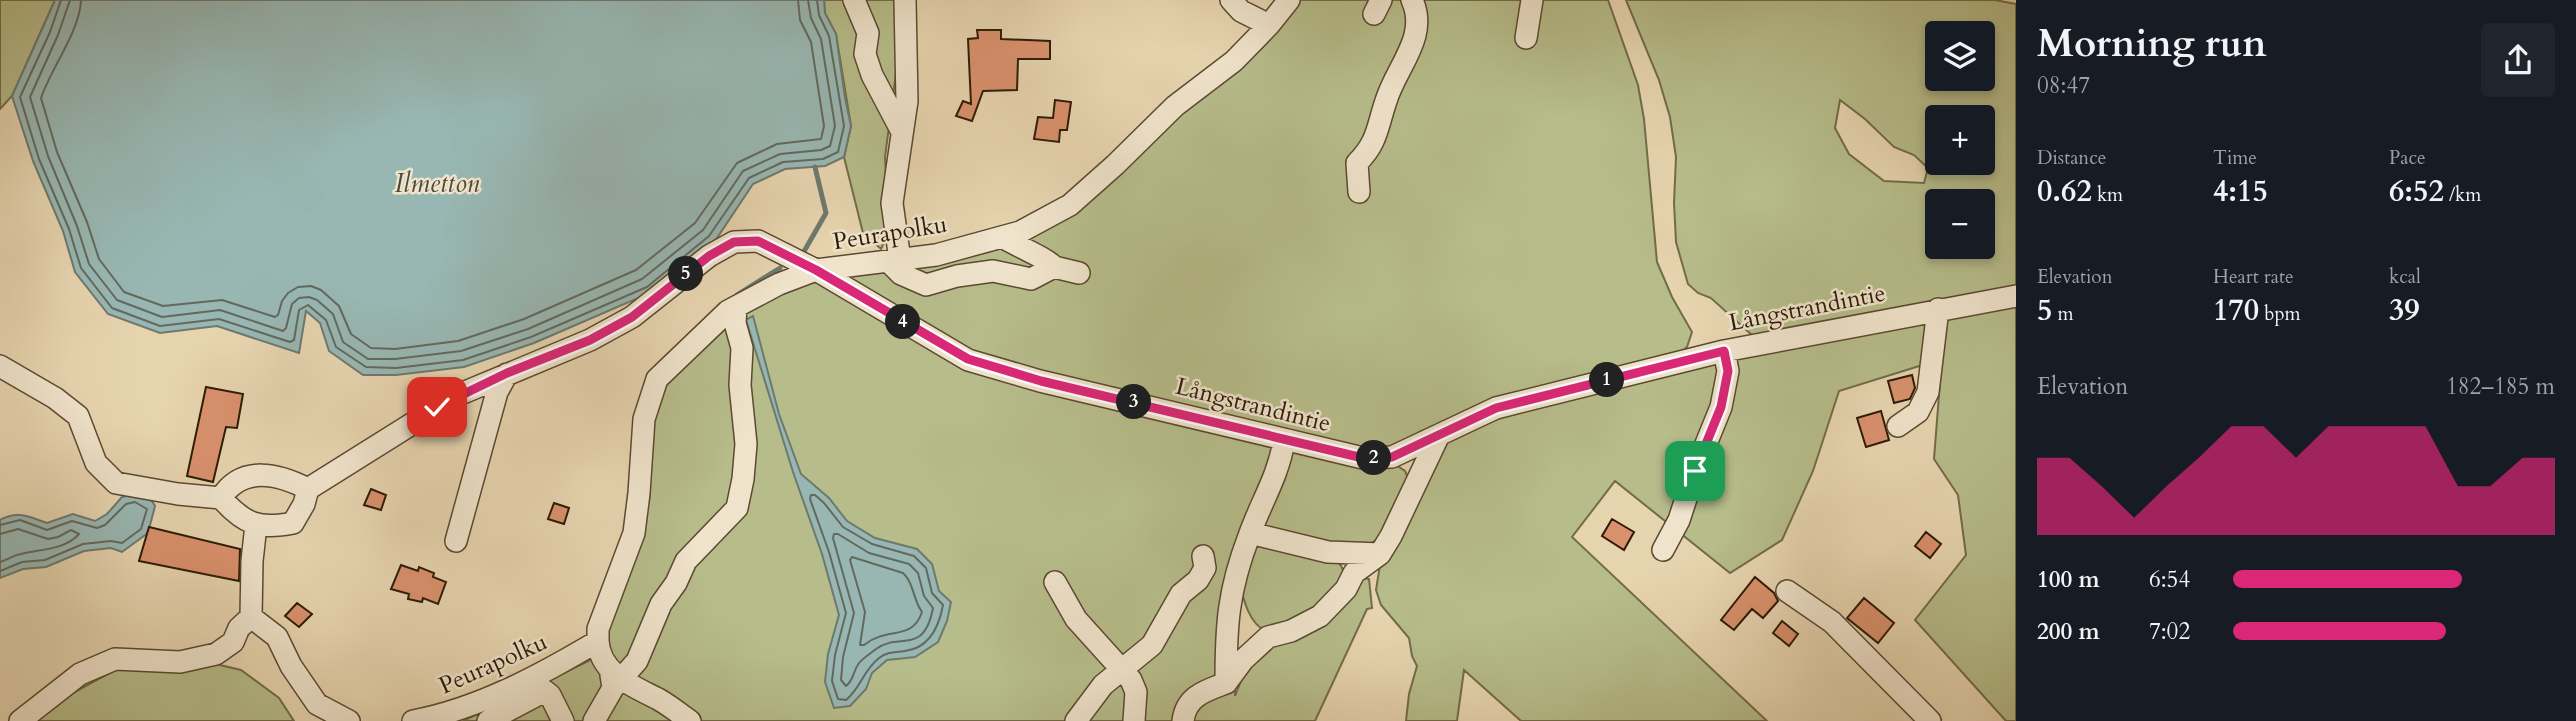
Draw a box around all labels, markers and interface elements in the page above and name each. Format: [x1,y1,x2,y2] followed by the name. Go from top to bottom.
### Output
[2037,18,2267,70] text: Morning run
[1925,21,1995,259] map controls
[1925,21,1995,91] button: layers
[2481,23,2555,97] button: share
[2037,70,2090,101] text: 08:47
[1925,105,1995,175] button: +
[2037,145,2106,171] text: Distance
[2213,145,2257,171] text: Time
[2389,145,2426,171] text: Pace
[395,166,480,201] water label: Ilmetton
[2037,171,2092,212] text: 0.62
[2213,171,2268,212] text: 4:15
[2389,171,2444,212] text: 6:52
[2092,182,2123,208] text: km
[2444,182,2481,208] text: /km
[1925,189,1995,259] button: −
[830,208,950,258] street label: Peurapolku
[668,256,704,292] pin: 5
[681,260,690,286] text: 5
[2037,264,2112,290] text: Elevation
[2213,264,2294,290] text: Heart rate
[2389,264,2421,290] text: kcal
[1726,277,1888,339] street label: Långstrandintie
[2037,290,2052,331] text: 5
[2213,290,2259,331] text: 170
[2389,290,2420,331] text: 39
[2052,301,2074,327] text: m
[2259,301,2301,327] text: bpm
[886,304,920,340] pin: 4
[898,308,907,334] text: 4
[1590,362,1624,398] pin: 1
[1602,366,1611,392] text: 1
[1172,370,1334,440] street label: Långstrandintie
[2037,371,2128,402] text: Elevation
[2446,371,2555,402] text: 182–185 m
[407,377,467,437] pin
[1116,384,1152,420] pin: 3
[418,388,456,426] icon: check
[1129,388,1138,414] text: 3
[1356,440,1392,476] pin: 2
[1665,441,1725,501] pin
[1369,444,1378,470] text: 2
[1676,452,1714,490] icon: arrive
[2037,564,2100,595] text: 100 m
[2149,564,2190,595] text: 6:54
[2037,616,2100,647] text: 200 m
[2149,616,2190,647] text: 7:02
[434,625,552,703] street label: Peurapolku

